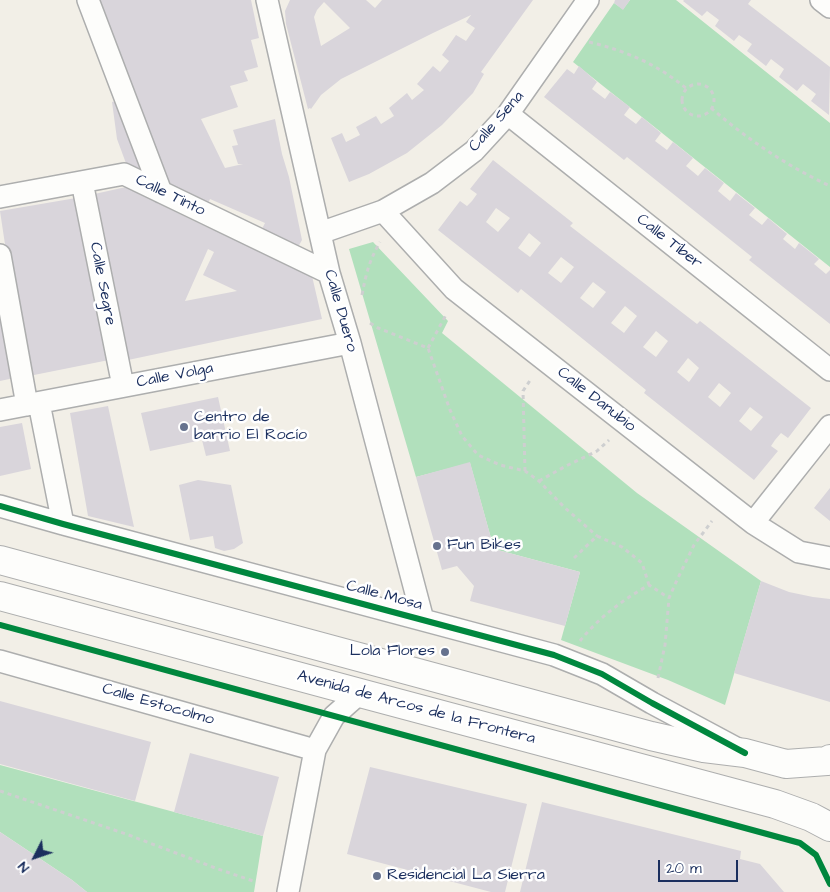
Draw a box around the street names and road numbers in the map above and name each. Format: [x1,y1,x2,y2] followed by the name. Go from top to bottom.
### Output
[465,88,529,156] street label: Calle Sena
[132,171,208,221] street label: Calle Tinto
[632,210,706,274] street label: Calle Tíber
[85,241,119,327] street label: Calle Segre
[319,268,361,354] street label: Calle Duero
[135,359,215,393] street label: Calle Volga
[553,363,639,437] street label: Calle Danubio
[344,577,424,615] street label: Calle Mosa
[295,667,537,749] street label: Avenida de Arcos de la Frontera
[100,680,216,730] street label: Calle Estocolmo

